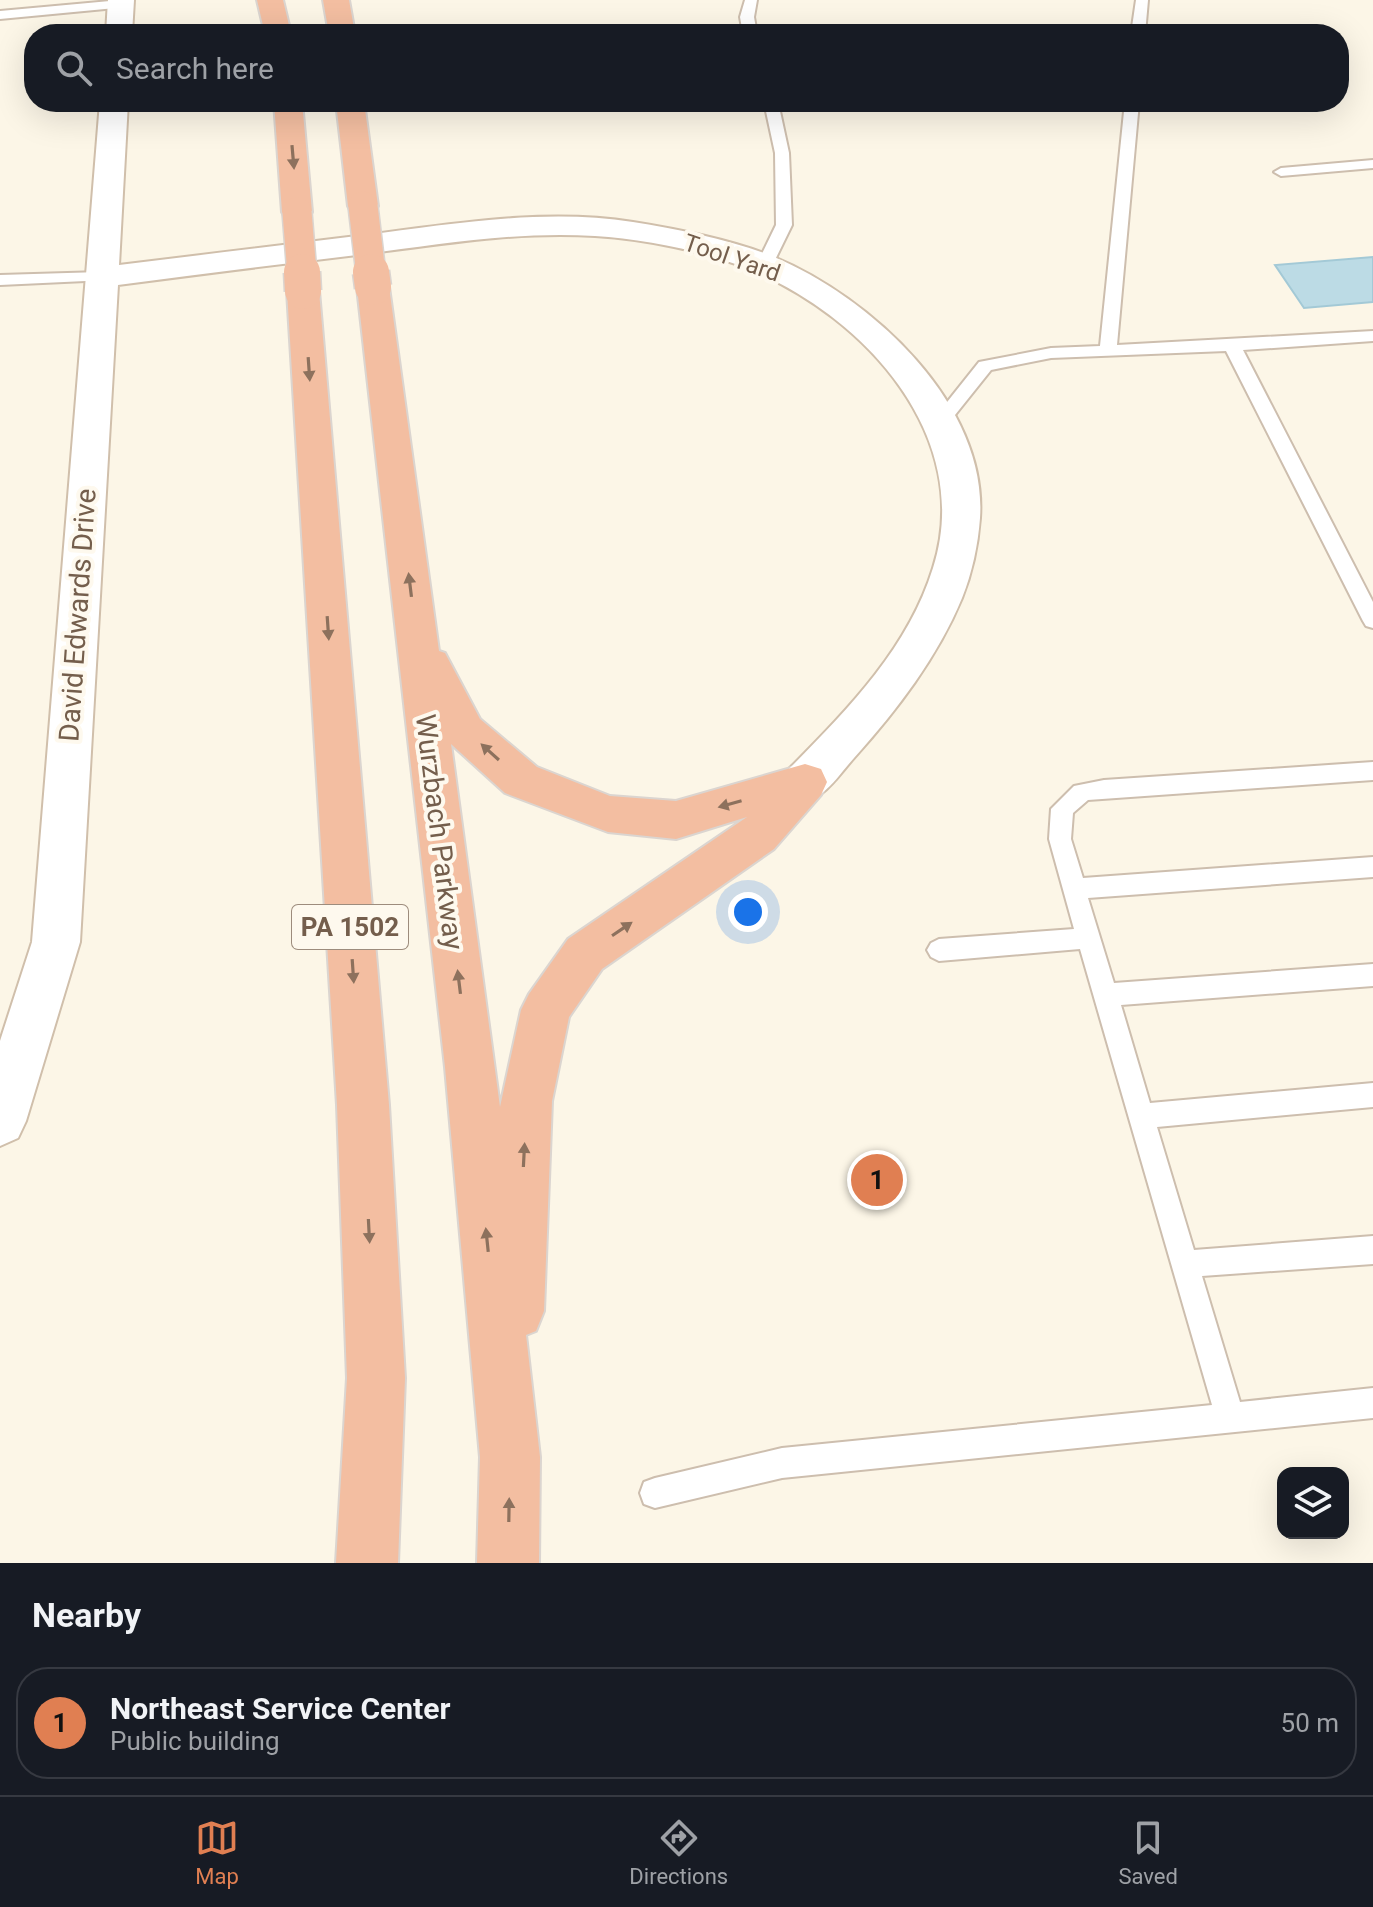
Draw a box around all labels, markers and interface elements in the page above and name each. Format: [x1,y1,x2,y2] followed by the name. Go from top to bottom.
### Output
[24,24,1349,112] search box
[52,46,96,90] icon: search
[116,51,274,86] text: Search here
[287,145,300,170] one-way arrow
[680,228,784,288] street label: Tool Yard
[303,357,316,382] one-way arrow
[52,487,103,743] street label: David Edwards Drive
[403,572,416,597] one-way arrow
[322,616,335,641] one-way arrow
[409,712,470,952] street label: Wurzbach Parkway
[480,744,500,761] one-way arrow
[718,798,742,811] one-way arrow
[728,892,768,932] your location
[292,905,408,949] road number: PA 1502
[611,922,632,937] one-way arrow
[347,959,360,984] one-way arrow
[452,969,465,994] one-way arrow
[517,1142,530,1167] one-way arrow
[851,1150,903,1210] pin: 1
[363,1219,376,1244] one-way arrow
[481,1227,494,1252] one-way arrow
[1277,1467,1349,1539] map controls
[1277,1467,1349,1539] button: layers
[502,1497,515,1522] one-way arrow
[32,1595,141,1635] text: Nearby
[110,1691,450,1726] text: Northeast Service Center
[53,1708,67,1738] text: 1
[1281,1708,1339,1738] text: 50 m
[110,1726,280,1756] text: Public building
[195,1816,239,1889] tab: Map
[629,1816,728,1889] tab: Directions
[1118,1816,1178,1889] tab: Saved

